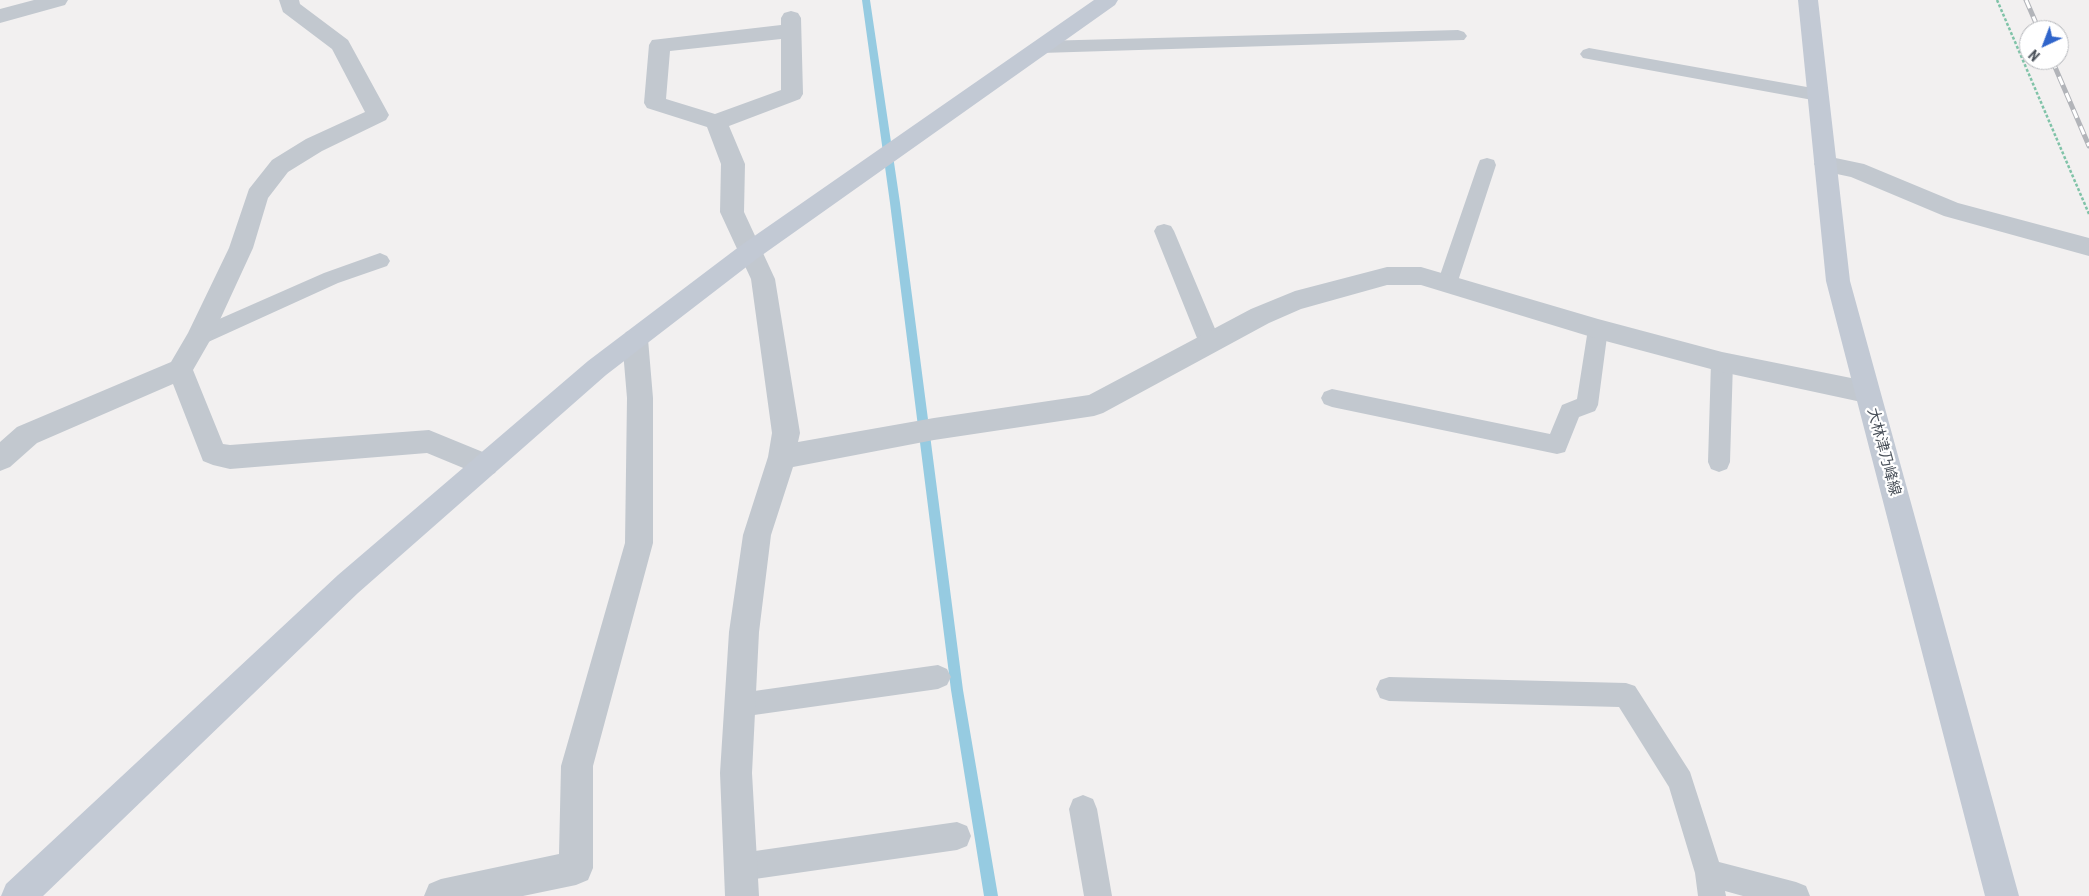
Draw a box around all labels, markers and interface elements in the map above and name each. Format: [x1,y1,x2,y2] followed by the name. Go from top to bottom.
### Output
[2019,20,2069,70] north arrow
[2026,46,2043,64] text: N
[1863,406,1903,498] street label: 大林津乃峰線

